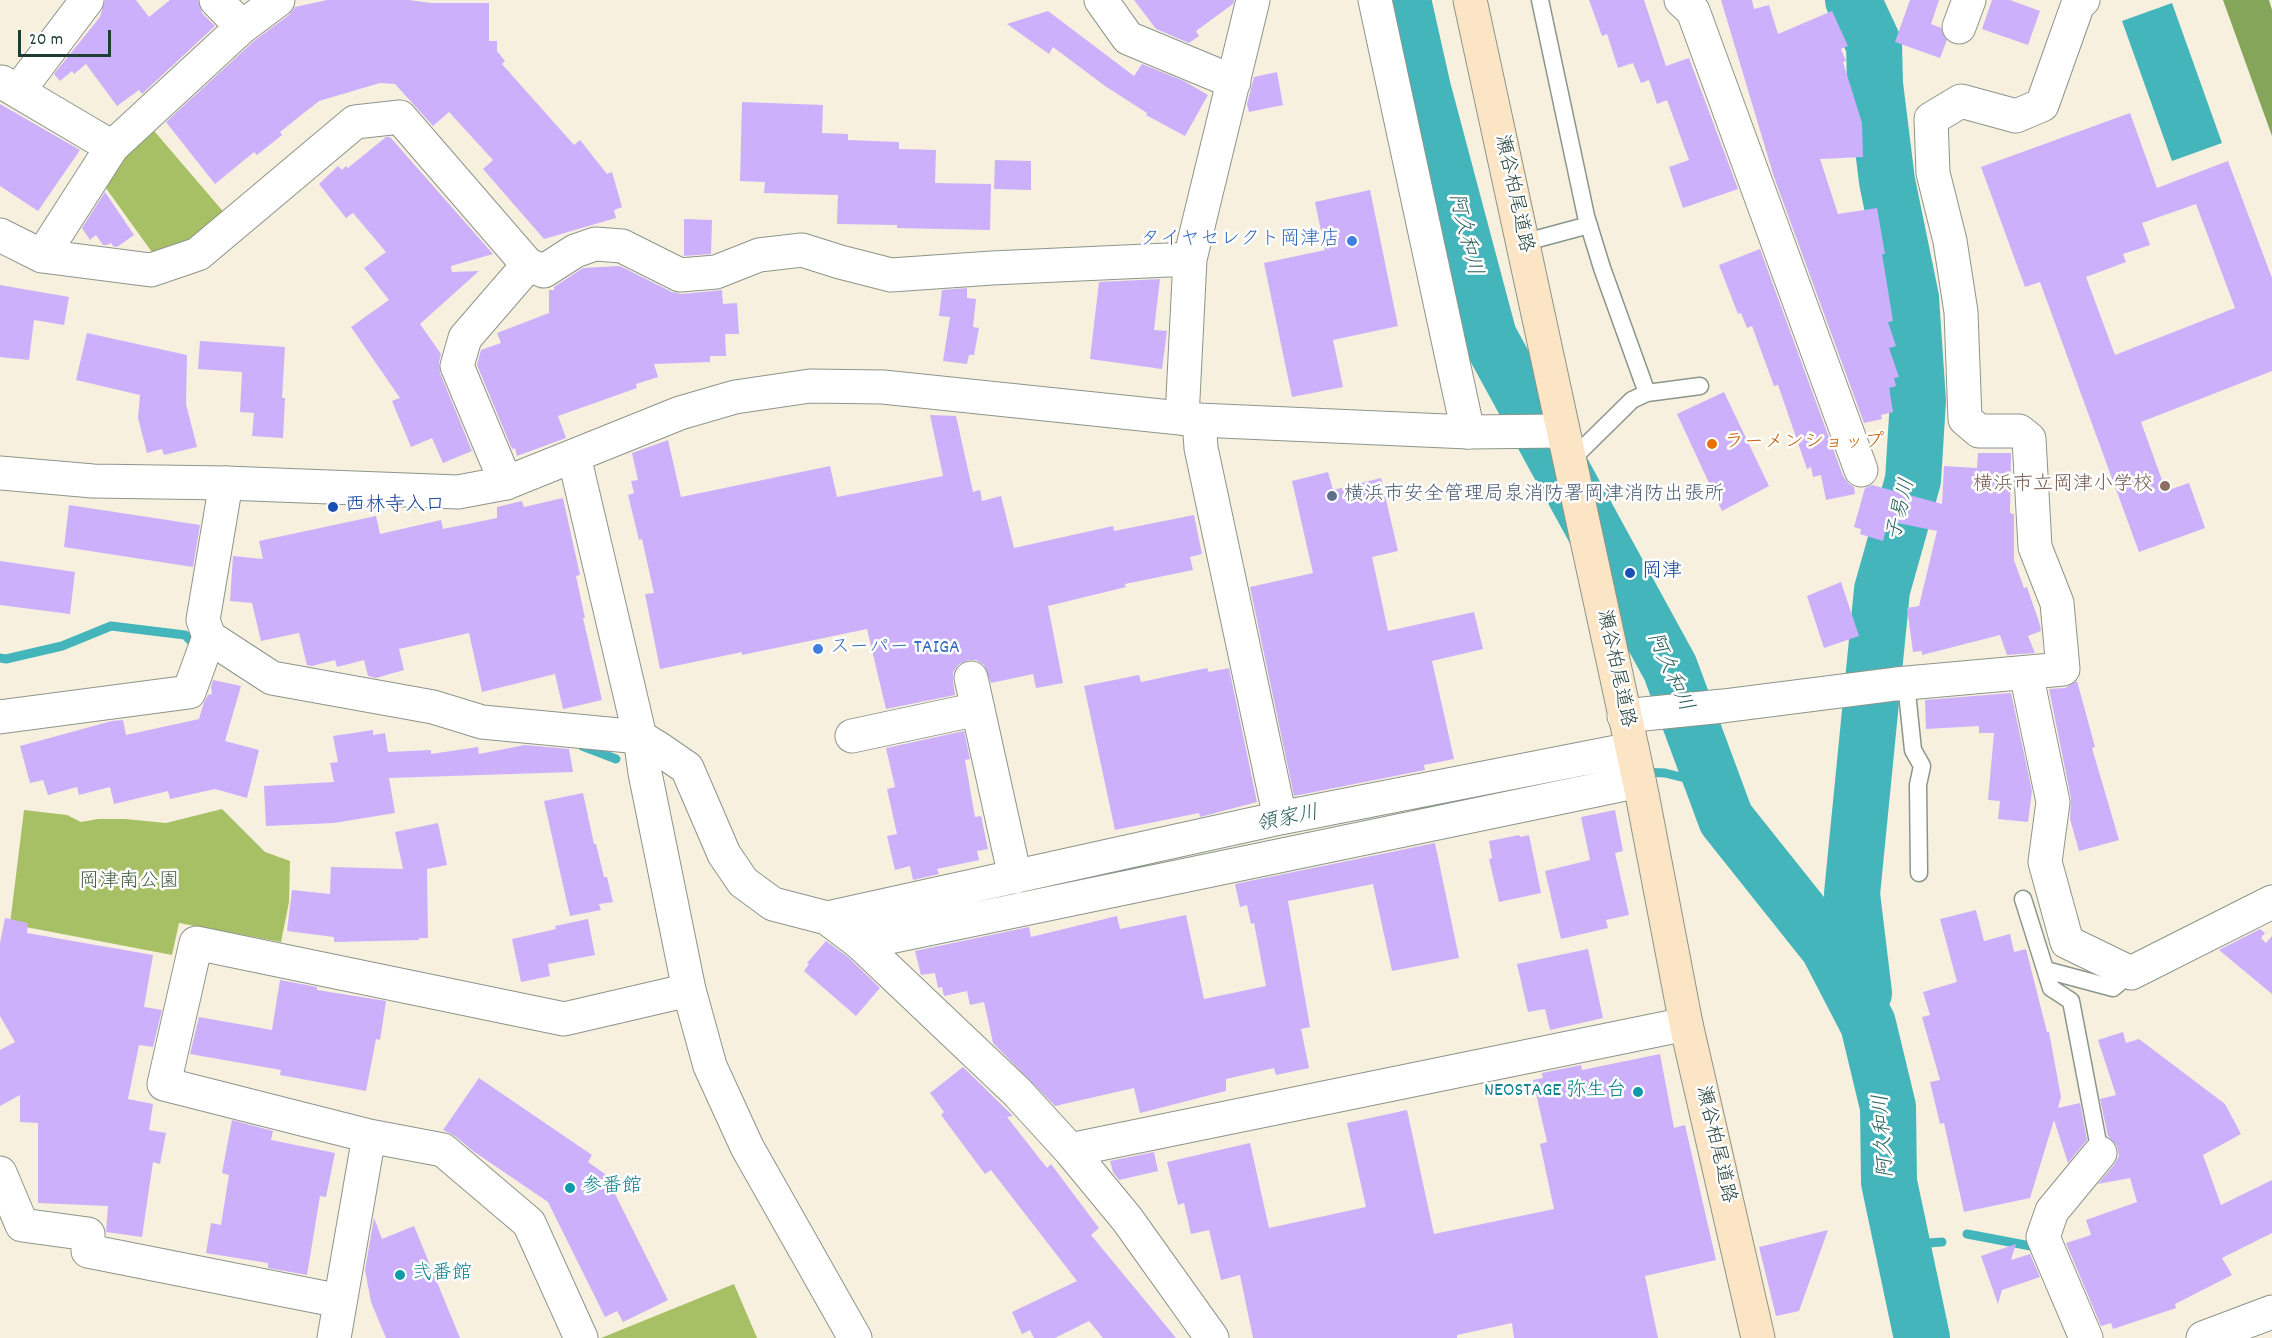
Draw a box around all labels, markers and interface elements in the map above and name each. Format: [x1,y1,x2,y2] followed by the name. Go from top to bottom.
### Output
[21,18,114,56] scale bar
[29,28,63,53] text: 20 m
[1488,133,1536,255] street label: 瀬谷柏尾道路
[1441,191,1485,279] water label: 阿久和川
[1140,229,1340,253] place label: タイヤセレクト岡津店
[1345,234,1359,248] marker: タイヤセレクト岡津店
[1724,432,1884,456] place label: ラーメンショップ
[1705,437,1719,451] marker: ラーメンショップ
[1973,474,2153,498] place label: 横浜市立岡津小学校
[1883,476,1923,544] water label: 子易川
[2158,479,2172,493] marker: 横浜市立岡津小学校
[1344,484,1724,508] place label: 横浜市安全管理局泉消防署岡津消防出張所
[1325,489,1339,503] marker: 横浜市安全管理局泉消防署岡津消防出張所
[345,495,445,519] place label: 西林寺入口
[326,500,340,514] marker: 西林寺入口
[1642,561,1682,585] place label: 岡津
[1623,566,1637,580] marker: 岡津
[1590,608,1638,730] street label: 瀬谷柏尾道路
[1639,630,1697,716] water label: 阿久和川
[830,637,960,661] place label: スーパー TAIGA
[811,642,825,656] marker: スーパー TAIGA
[1255,802,1321,840] water label: 領家川
[79,871,179,895] park label: 岡津南公園
[1484,1080,1626,1104] place label: NEOSTAGE 弥生台
[1689,1084,1739,1206] street label: 瀬谷柏尾道路
[1631,1085,1645,1099] marker: NEOSTAGE 弥生台
[1871,1093,1901,1179] water label: 阿久和川
[582,1176,642,1200] place label: 参番館
[563,1181,577,1195] marker: 参番館
[412,1263,472,1287] place label: 弐番館
[393,1268,407,1282] marker: 弐番館

